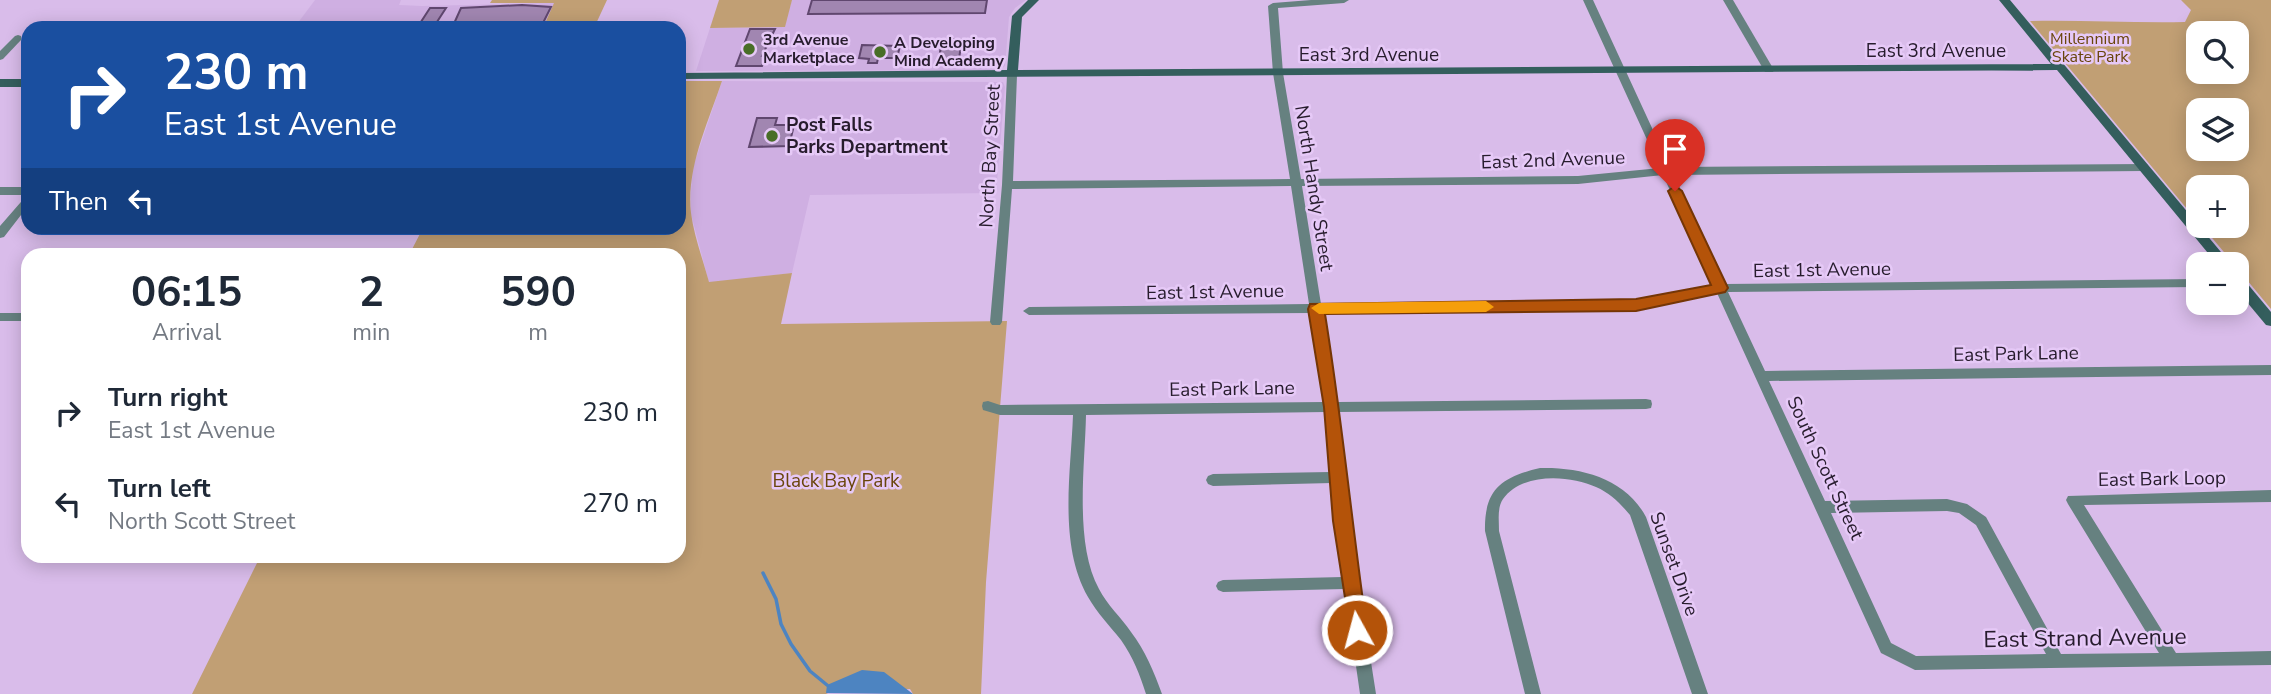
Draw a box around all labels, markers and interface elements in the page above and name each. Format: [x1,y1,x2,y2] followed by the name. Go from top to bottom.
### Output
[2186,21,2249,315] map controls
[2186,21,2249,84] button: search
[2050,28,2130,68] park label: Millennium Skate Park
[763,29,855,69] place label: 3rd Avenue Marketplace
[894,32,1005,72] place label: A Developing Mind Academy
[1866,38,2006,64] street label: East 3rd Avenue
[164,39,308,106] text: 230 m
[741,41,757,57] marker: 3rd Avenue Marketplace
[1299,42,1439,68] street label: East 3rd Avenue
[872,44,888,60] marker: A Developing Mind Academy
[49,49,140,140] icon: right
[973,83,1007,228] street label: North Bay Street
[2186,98,2249,161] button: layers
[164,103,397,146] text: East 1st Avenue
[1288,103,1340,273] street label: North Handy Street
[786,112,948,160] place label: Post Falls Parks Department
[1645,119,1705,191] pin
[764,128,780,144] marker: Post Falls Parks Department
[1656,130,1694,168] icon: arrive
[1480,144,1626,176] street label: East 2nd Avenue
[2186,175,2249,238] button: +
[122,182,160,220] icon: left
[49,184,108,219] text: Then
[2186,252,2249,315] button: −
[1753,256,1891,284] street label: East 1st Avenue
[131,264,242,321] text: 06:15
[359,264,384,321] text: 2
[500,264,576,321] text: 590
[1146,278,1284,306] street label: East 1st Avenue
[152,317,221,348] text: Arrival
[352,317,390,348] text: min
[528,317,548,348] text: m
[1953,340,2079,368] street label: East Park Lane
[1169,375,1295,403] street label: East Park Lane
[108,380,227,415] text: Turn right
[1780,392,1870,544] street label: South Scott Street
[49,394,87,432] icon: right
[582,395,658,430] text: 230 m
[108,415,275,446] text: East 1st Avenue
[2098,465,2226,493] street label: East Bark Loop
[772,468,900,494] park label: Black Bay Park
[108,471,211,506] text: Turn left
[49,485,87,523] icon: left
[582,486,658,521] text: 270 m
[108,506,295,537] text: North Scott Street
[1643,508,1705,620] street label: Sunset Drive
[1320,593,1394,667] position arrow
[1983,621,2187,655] street label: East Strand Avenue

